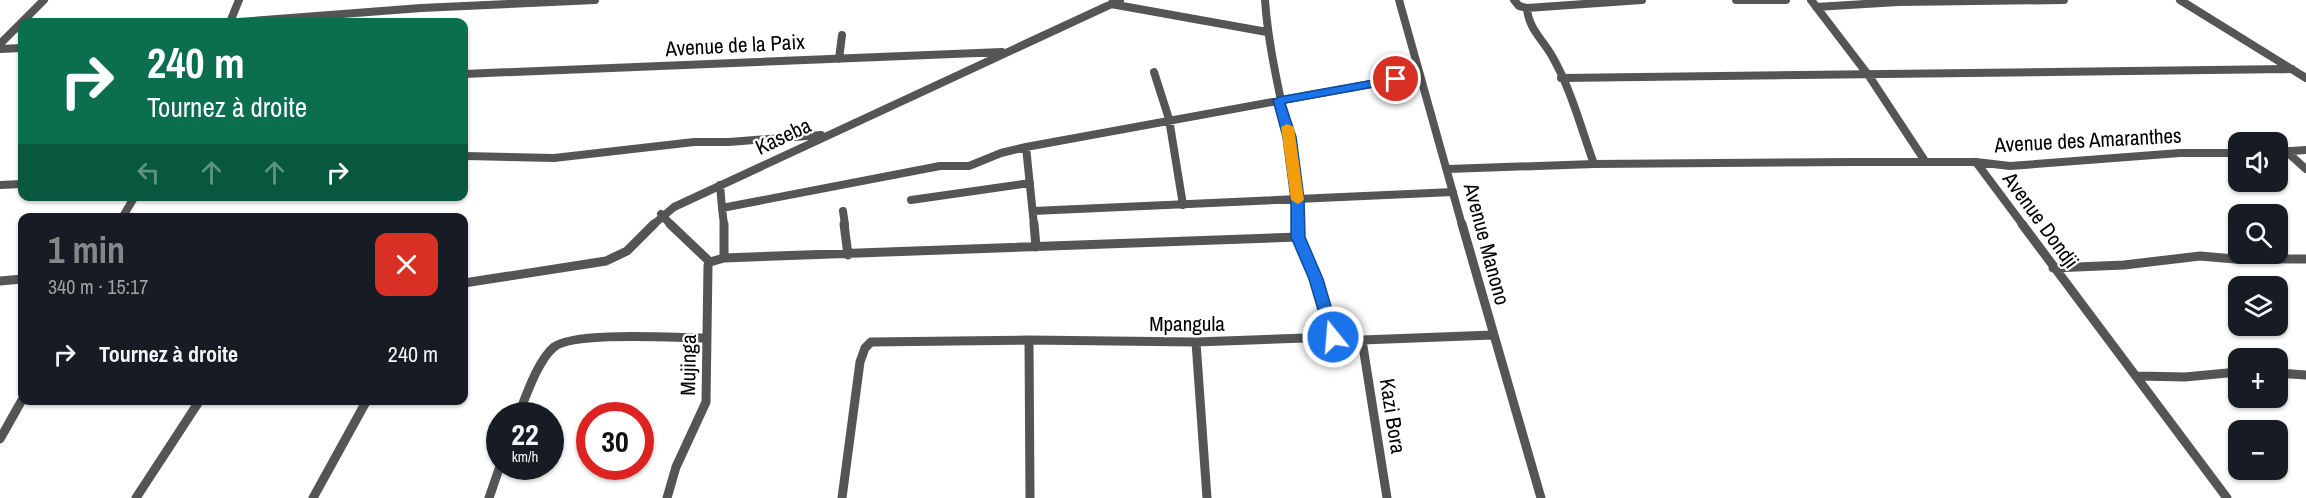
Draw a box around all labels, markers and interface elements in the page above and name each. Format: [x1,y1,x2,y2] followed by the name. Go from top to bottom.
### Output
[664,27,806,63] street label: Avenue de la Paix
[147,35,245,91] text: 240 m
[48,42,126,120] icon: right
[1370,53,1421,104] pin
[1379,62,1412,95] icon: arrive
[147,89,307,125] text: Tournez à droite
[750,110,816,161] street label: Kaseba
[1993,121,2182,159] street label: Avenue des Amaranthes
[2228,132,2288,480] map controls
[2228,132,2288,192] button: sound
[132,156,165,189] icon: left
[195,156,228,189] icon: ahead
[258,156,291,189] icon: ahead
[321,156,354,189] icon: right
[1996,165,2086,274] street label: Avenue Dondji
[1457,179,1517,308] street label: Avenue Manono
[2228,204,2288,264] button: search
[48,226,125,274] text: 1 min
[375,233,438,296] button: close
[48,273,148,300] text: 340 m · 15:17
[2228,276,2288,336] button: layers
[1301,305,1365,369] position arrow
[1149,309,1225,338] street label: Mpangula
[673,334,703,396] street label: Mujinga
[48,338,81,371] icon: right
[99,339,238,369] text: Tournez à droite
[388,339,438,369] text: 240 m
[2228,348,2288,408] button: +
[1373,376,1413,456] street label: Kazi Bora
[576,402,654,480] speed limit sign: 30
[511,414,539,454] text: 22
[2228,420,2288,480] button: −
[512,446,538,467] text: km/h

